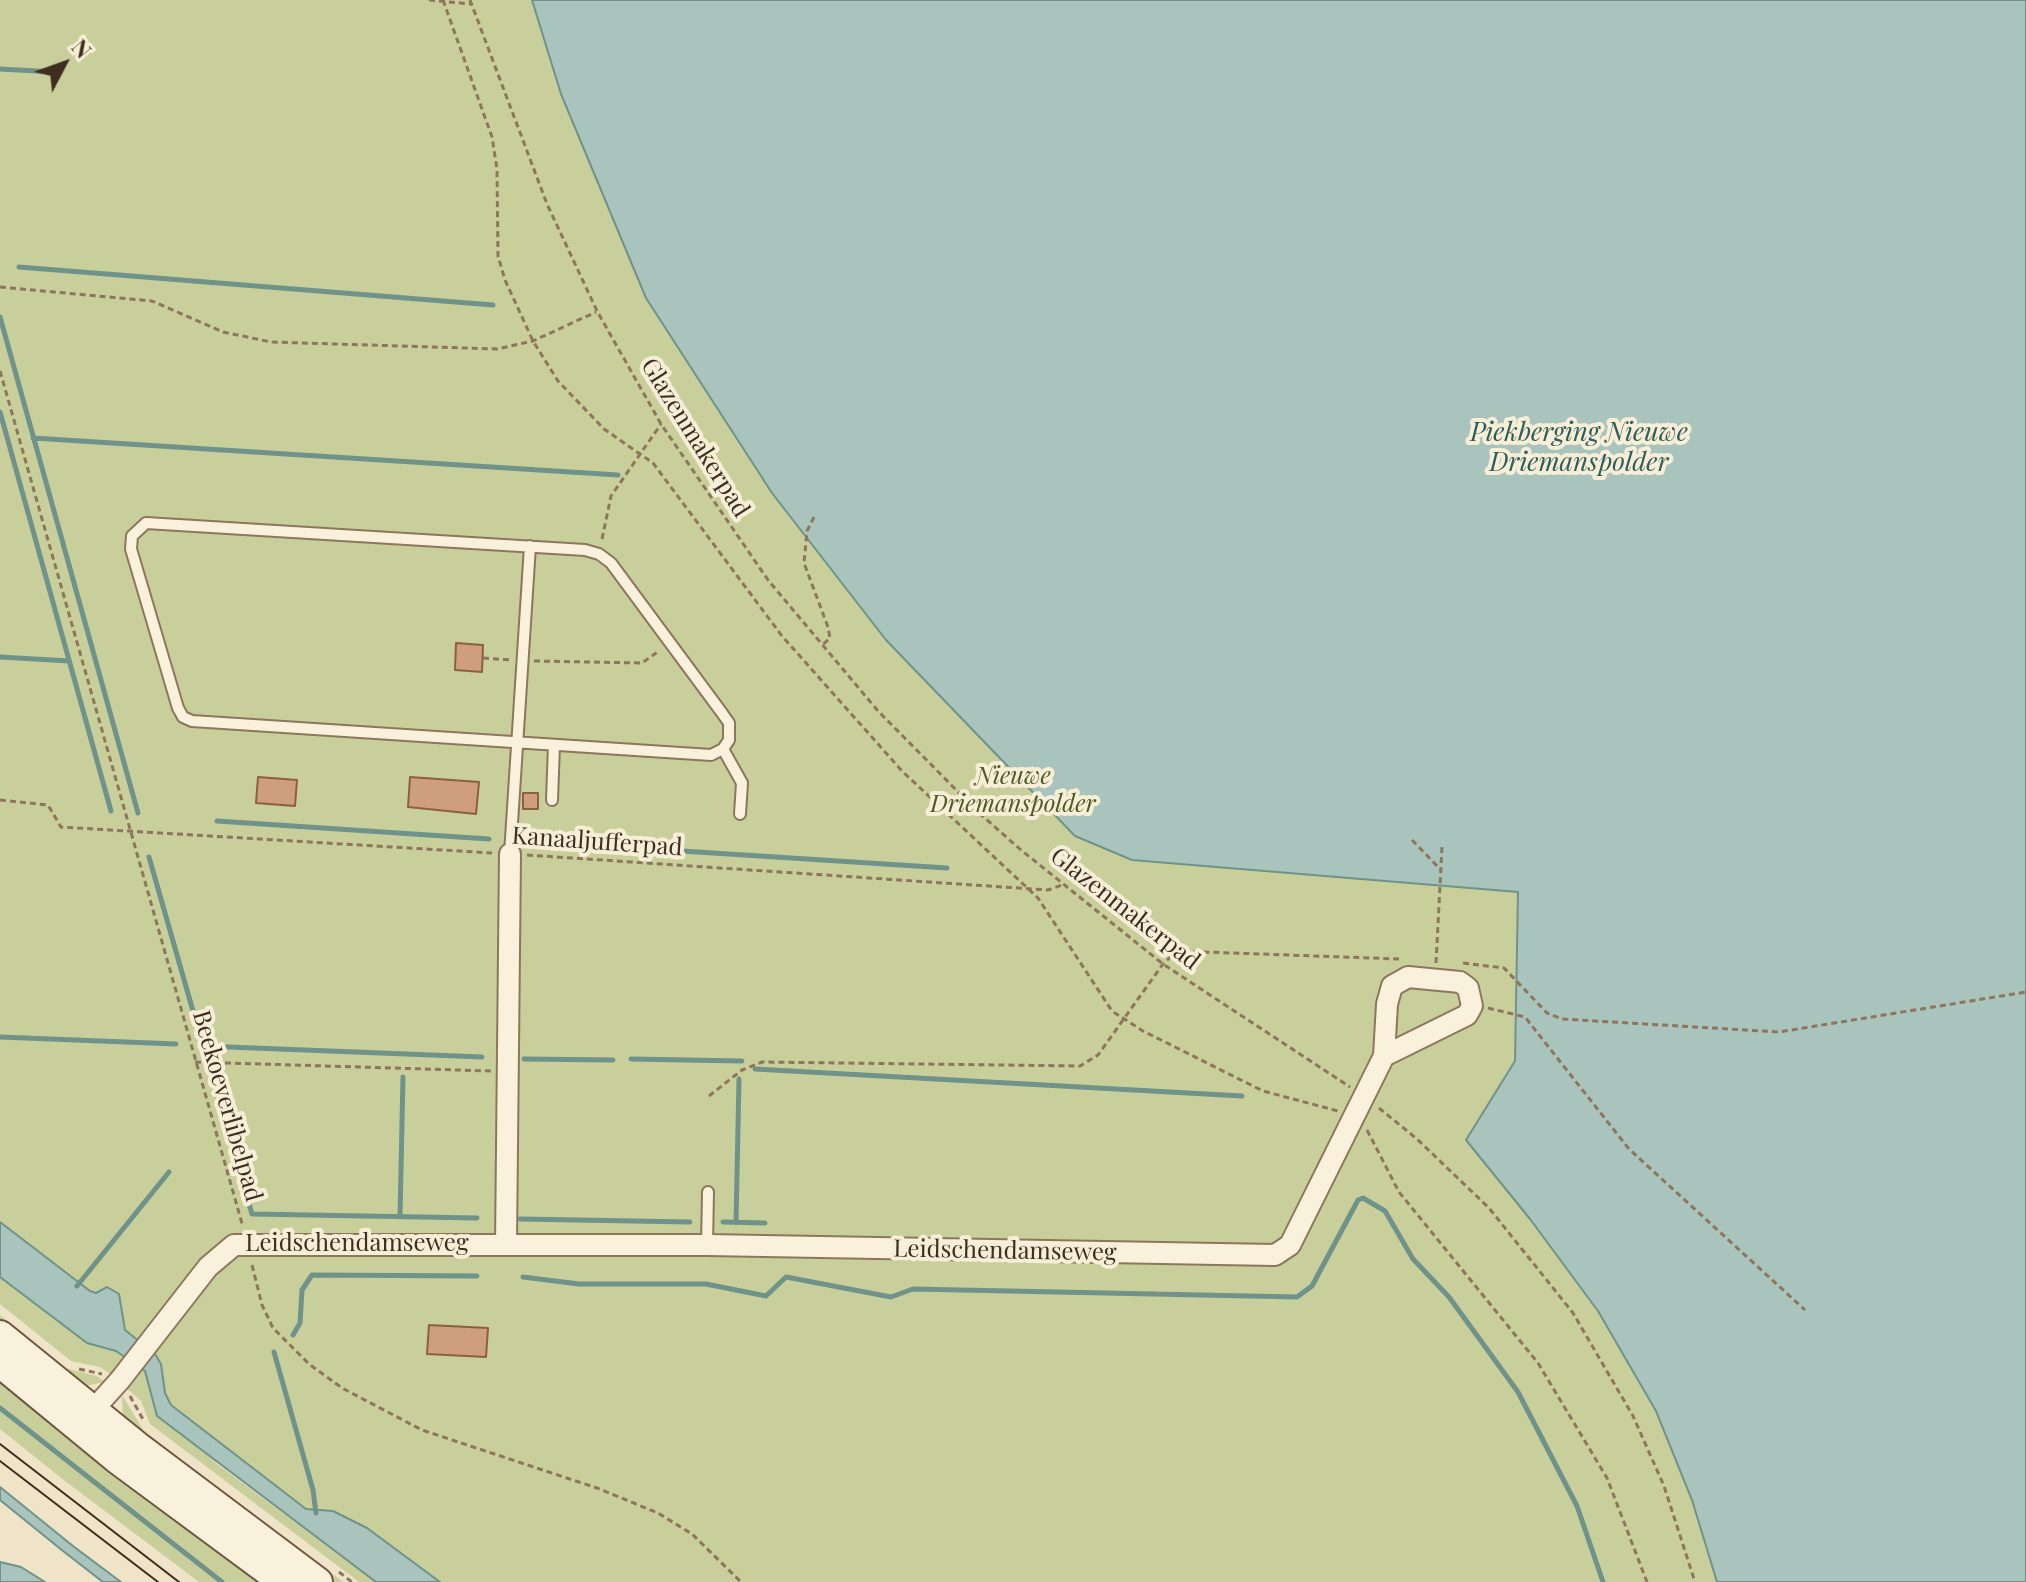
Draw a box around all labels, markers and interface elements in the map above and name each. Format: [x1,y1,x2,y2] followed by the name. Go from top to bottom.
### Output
[24,24,104,104] north arrow
[66,32,99,64] text: N
[635,353,755,523] street label: Glazenmakerpad
[1470,417,1688,478] water label: Piekberging Nieuwe Driemanspolder
[930,763,1096,819] park label: Nieuwe Driemanspolder
[511,822,683,862] street label: Kanaaljufferpad
[1044,842,1206,976] street label: Glazenmakerpad
[186,1007,268,1205] street label: Beekoeverlibelpad
[245,1230,469,1258] street label: Leidschendamseweg
[893,1235,1117,1267] street label: Leidschendamseweg

